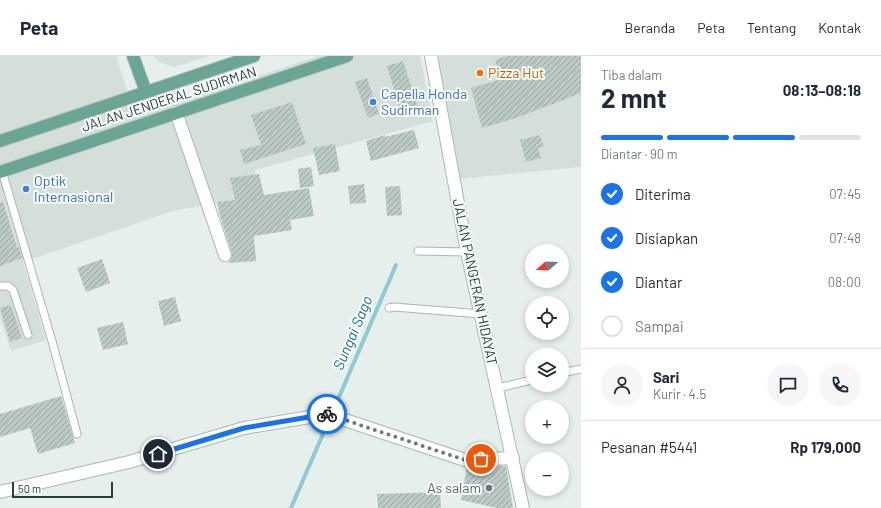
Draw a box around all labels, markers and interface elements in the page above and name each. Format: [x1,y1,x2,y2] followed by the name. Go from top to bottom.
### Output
[20,16,58,39] text: Peta
[625,19,675,36] text: Beranda
[697,19,725,36] text: Peta
[747,19,796,36] text: Tentang
[818,19,861,36] text: Kontak
[79,62,259,135] street label: JALAN JENDERAL SUDIRMAN
[488,64,544,81] place label: Pizza Hut
[601,67,662,83] text: Tiba dalam
[475,68,485,78] marker: Pizza Hut
[783,81,861,99] text: 08:13–08:18
[601,82,667,113] text: 2 mnt
[381,85,467,118] place label: Capella Honda Sudirman
[368,97,378,107] marker: Capella Honda Sudirman
[601,146,678,162] text: Diantar · 90 m
[34,172,113,205] place label: Optik Internasional
[601,183,623,205] icon: check
[21,184,31,194] marker: Optik Internasional
[635,185,691,203] text: Diterima
[829,186,861,202] text: 07:45
[450,197,501,367] street label: JALAN PANGERAN HIDAYAT
[601,227,623,249] icon: check
[635,229,698,247] text: Disiapkan
[829,230,861,246] text: 07:48
[525,244,569,288] north arrow
[525,244,569,496] map controls
[601,271,623,293] icon: check
[635,273,682,291] text: Diantar
[828,274,861,290] text: 08:00
[328,293,376,372] water label: Sungai Sago
[525,296,569,340] button: locate
[635,317,684,335] text: Sampai
[525,348,569,392] button: layers
[601,364,643,406] button: person
[767,364,809,406] button: chat
[819,364,861,406] button: phone
[653,368,679,386] text: Sari
[653,386,706,402] text: Kurir · 4.5
[307,394,347,434] courier
[525,400,569,444] button: +
[316,403,338,425] icon: bike
[141,437,175,471] pin
[601,438,697,456] text: Pesanan #5441
[790,438,861,456] text: Rp 179,000
[464,442,498,476] pin
[147,443,169,465] icon: home
[470,448,492,470] icon: bag
[525,452,569,496] button: −
[427,479,481,496] place label: As salam
[12,480,113,499] scale bar
[18,482,41,495] text: 50 m
[484,483,494,493] marker: As salam

